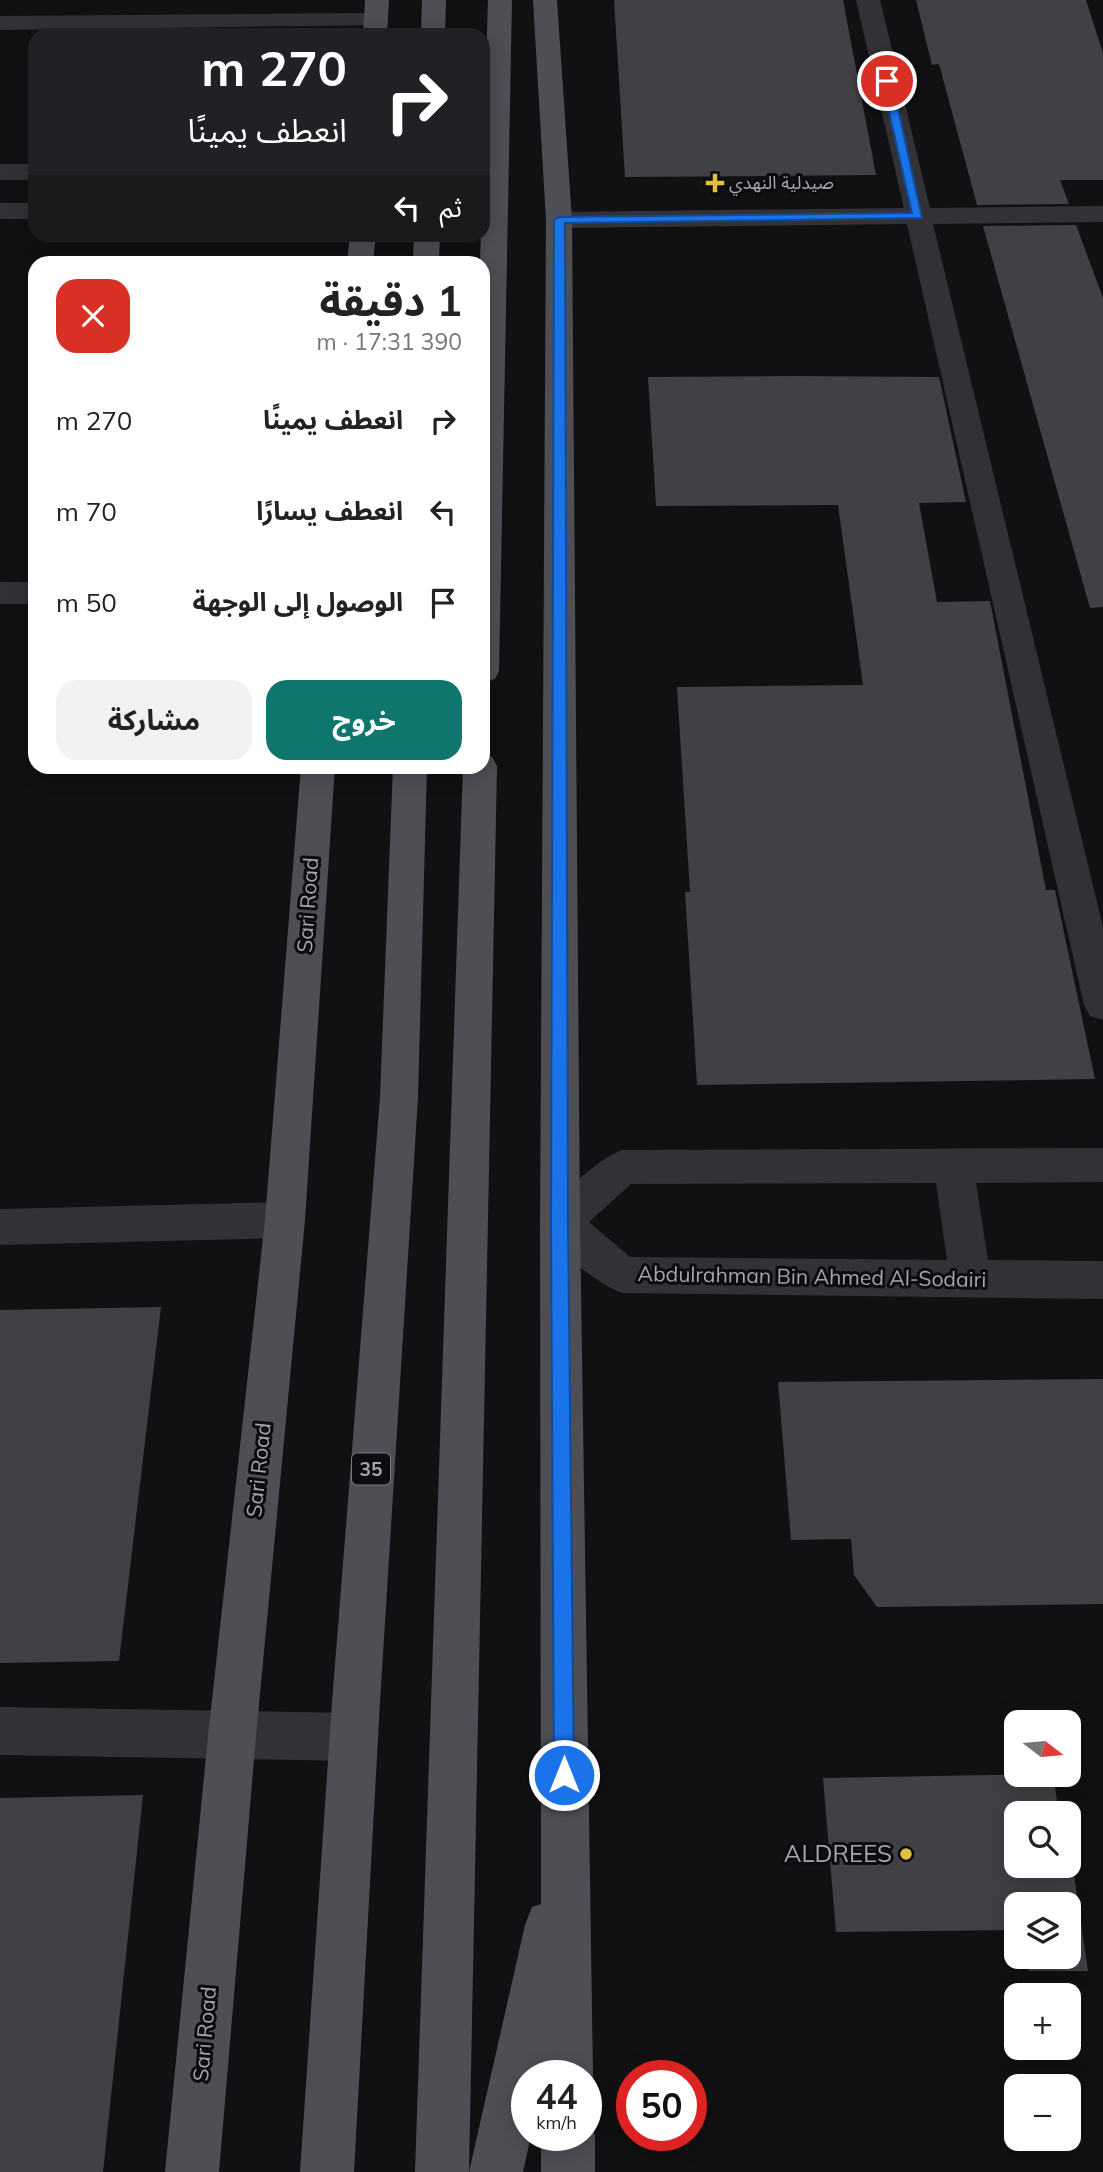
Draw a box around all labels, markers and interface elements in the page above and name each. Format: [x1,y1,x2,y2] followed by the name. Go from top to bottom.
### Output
[201,37,347,98] text: 270 m
[857,51,917,111] pin
[371,56,462,147] icon: right
[868,62,906,100] icon: arrive
[188,110,347,150] text: انعطف يمينًا
[729,171,834,196] place label: صيدلية النهدي
[707,175,723,191] marker: صيدلية النهدي
[388,189,426,227] icon: left
[440,191,462,224] text: ثم
[320,274,462,327] text: 1 دقيقة
[56,279,130,353] button: close
[317,327,462,356] text: 390 m · 17:31
[424,402,462,440] icon: right
[263,403,403,436] text: انعطف يمينًا
[56,404,132,437] text: 270 m
[424,493,462,531] icon: left
[256,494,403,527] text: انعطف يسارًا
[56,495,117,528] text: 70 m
[424,584,462,622] icon: arrive
[192,585,403,618] text: الوصول إلى الوجهة
[56,586,117,619] text: 50 m
[56,680,252,760] button: مشاركة
[266,680,462,760] button: خروج
[291,856,323,953] street label: Sari Road
[637,1260,987,1292] street label: Abdulrahman Bin Ahmed Al-Sodairi
[240,1421,276,1519] street label: Sari Road
[352,1454,390,1484] road number: 35
[1004,1710,1082,1787] north arrow
[1004,1710,1081,2151] map controls
[527,1738,601,1812] position arrow
[1004,1801,1081,1878] button: search
[784,1838,892,1868] place label: ALDREES
[898,1846,914,1862] marker: ALDREES
[1004,1892,1081,1969] button: layers
[1004,1983,1081,2060] button: +
[187,1985,221,2083] street label: Sari Road
[616,2060,707,2151] speed limit sign: 50
[535,2074,578,2118] text: 44
[1004,2074,1081,2151] button: −
[536,2111,577,2134] text: km/h

